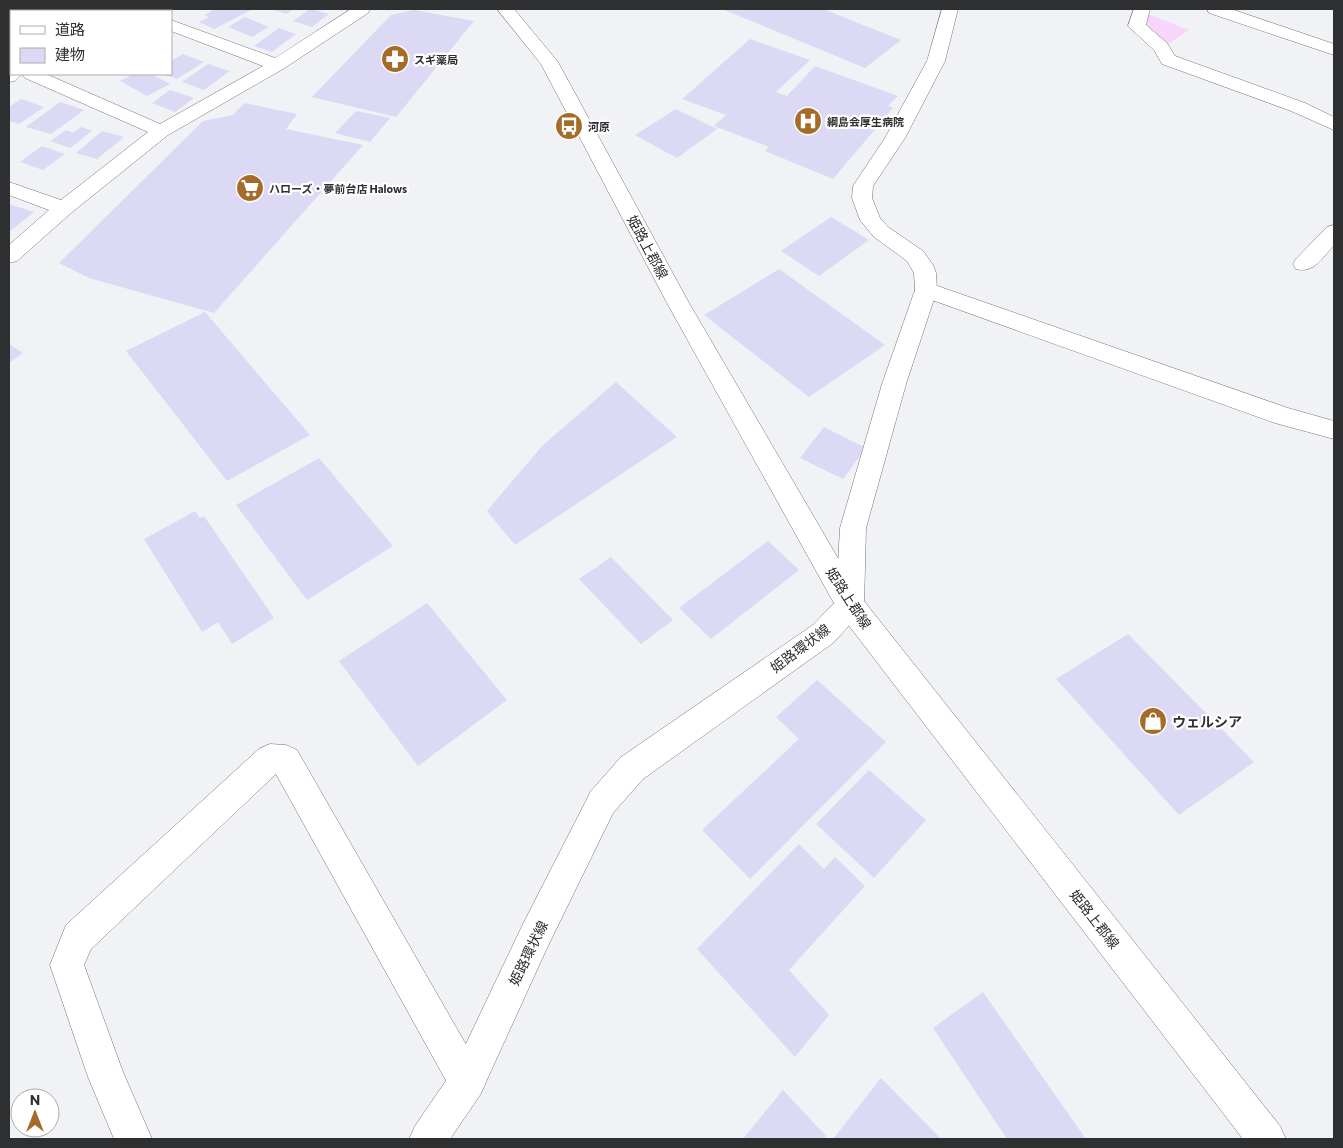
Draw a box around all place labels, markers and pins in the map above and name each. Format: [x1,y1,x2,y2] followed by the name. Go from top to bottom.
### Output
[380,44,410,74] pharmacy icon: スギ薬局
[414,53,458,66] place label: スギ薬局
[793,106,823,136] hospital icon: 綱島会厚生病院
[554,111,584,141] bus stop icon: 河原
[827,115,904,128] place label: 綱島会厚生病院
[588,120,610,133] place label: 河原
[235,173,265,203] supermarket icon: ハローズ・夢前台店 Halows
[269,182,407,195] place label: ハローズ・夢前台店 Halows
[1138,706,1168,736] shop icon: ウェルシア
[1172,713,1242,730] place label: ウェルシア

